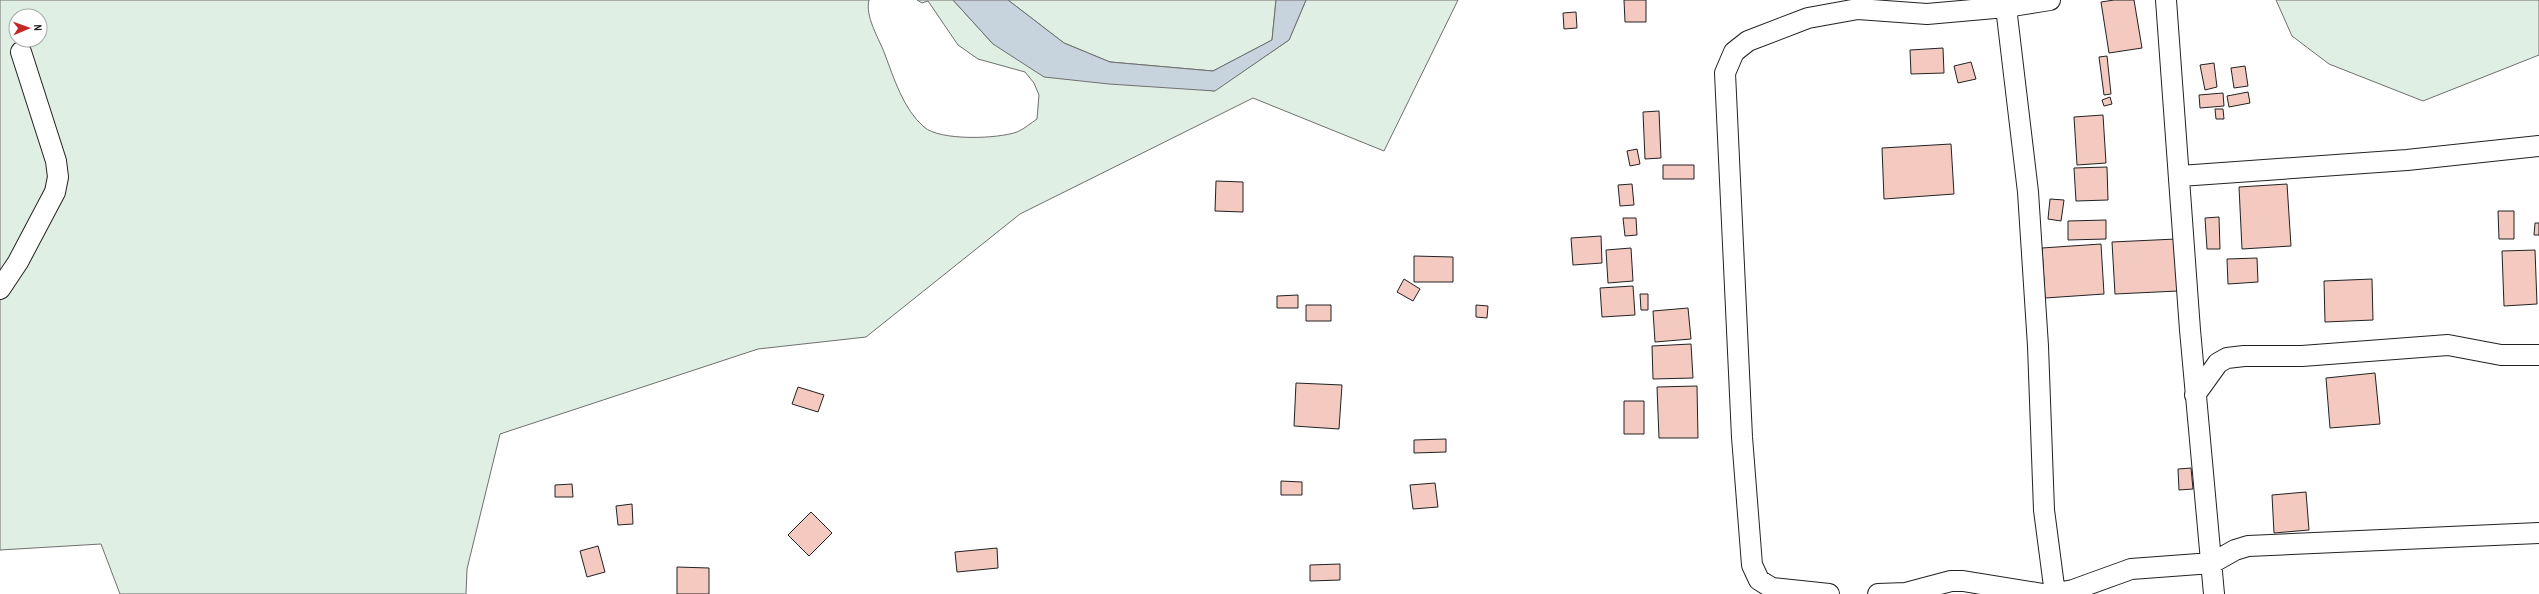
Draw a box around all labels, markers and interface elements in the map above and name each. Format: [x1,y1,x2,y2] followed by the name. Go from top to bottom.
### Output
[8,8,48,48] north arrow
[31,24,45,31] text: N

